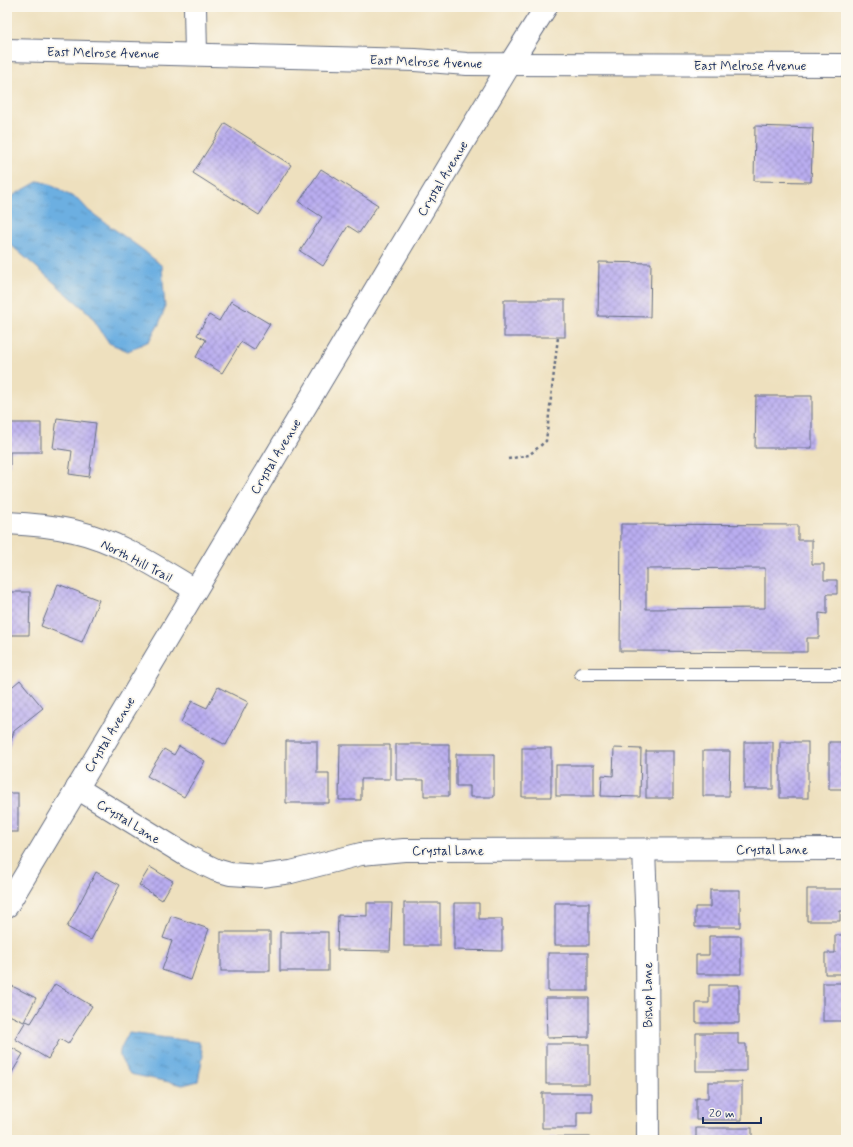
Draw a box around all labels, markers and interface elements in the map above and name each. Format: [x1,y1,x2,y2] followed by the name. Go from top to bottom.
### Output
[47,44,160,63] street label: East Melrose Avenue
[369,52,483,73] street label: East Melrose Avenue
[694,58,806,75] street label: East Melrose Avenue
[414,138,473,220] street label: Crystal Avenue
[247,416,306,498] street label: Crystal Avenue
[98,536,175,587] street label: North Hill Trail
[81,694,140,776] street label: Crystal Avenue
[93,796,163,849] street label: Crystal Lane
[736,842,808,859] street label: Crystal Lane
[412,843,484,860] street label: Crystal Lane
[640,962,657,1028] street label: Bishop Lane
[703,1099,761,1125] scale bar
[709,1106,735,1122] text: 20 m

